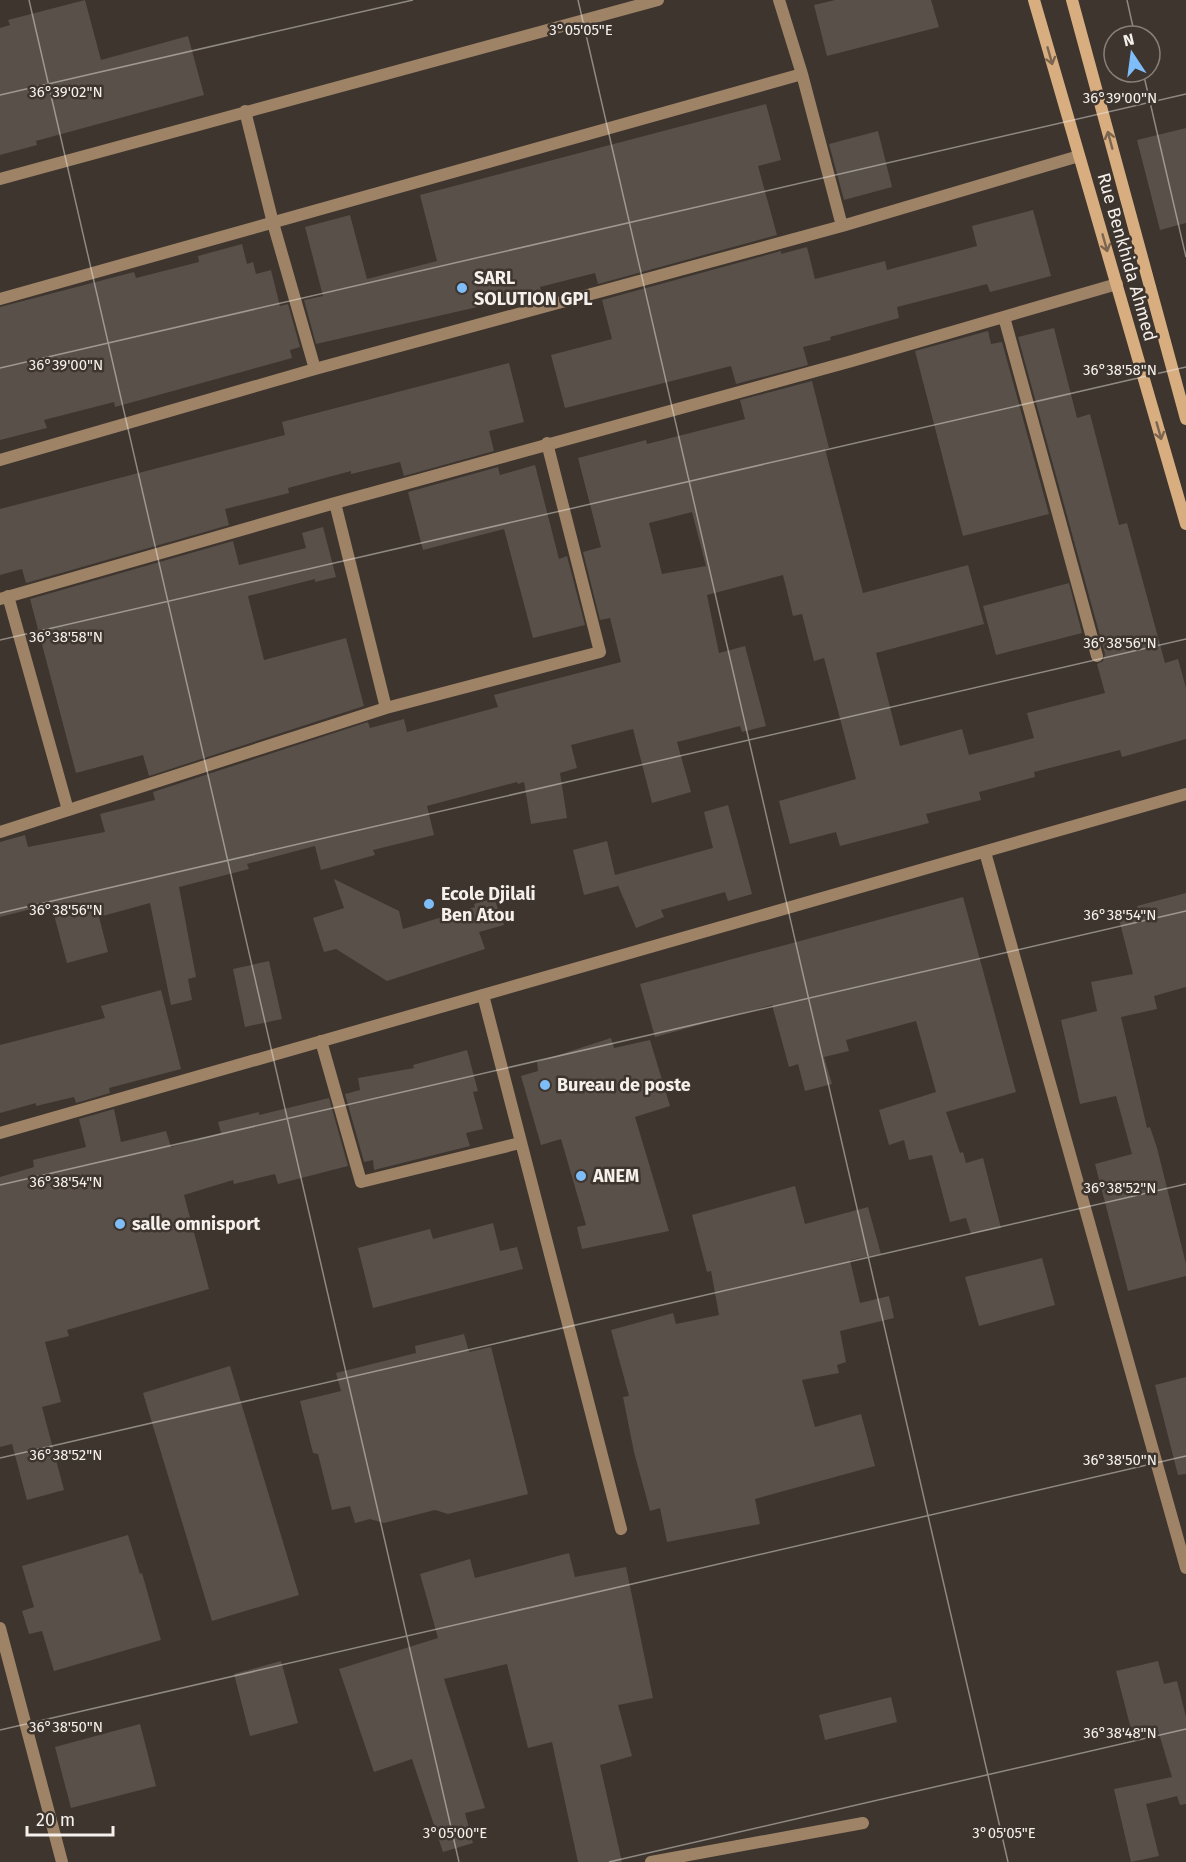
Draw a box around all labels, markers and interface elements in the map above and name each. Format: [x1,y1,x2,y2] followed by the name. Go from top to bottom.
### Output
[549,21,613,39] text: 3°05'05"E
[1102,24,1162,84] north arrow
[1121,29,1136,50] text: N
[1045,46,1056,65] one-way arrow
[29,83,103,101] text: 36°39'02"N
[1083,89,1157,107] text: 36°39'00"N
[1104,131,1115,150] one-way arrow
[1092,170,1162,344] street label: Rue Benkhida Ahmed
[1100,234,1111,253] one-way arrow
[474,267,593,310] place label: SARL SOLUTION GPL
[455,281,469,295] marker: SARL SOLUTION GPL
[29,356,103,374] text: 36°39'00"N
[1083,361,1157,379] text: 36°38'58"N
[1154,421,1165,440] one-way arrow
[29,628,103,646] text: 36°38'58"N
[1083,634,1157,652] text: 36°38'56"N
[441,883,536,926] place label: Ecole Djilali Ben Atou
[422,897,436,911] marker: Ecole Djilali Ben Atou
[29,901,103,919] text: 36°38'56"N
[1084,906,1156,924] text: 36°38'54"N
[557,1074,691,1096] place label: Bureau de poste
[538,1078,552,1092] marker: Bureau de poste
[592,1165,639,1187] place label: ANEM
[574,1169,588,1183] marker: ANEM
[30,1173,102,1191] text: 36°38'54"N
[1084,1179,1156,1197] text: 36°38'52"N
[132,1213,261,1235] place label: salle omnisport
[113,1217,127,1231] marker: salle omnisport
[30,1446,102,1464] text: 36°38'52"N
[1083,1451,1157,1469] text: 36°38'50"N
[29,1718,103,1736] text: 36°38'50"N
[1083,1724,1157,1742] text: 36°38'48"N
[27,1799,112,1837] scale bar
[36,1809,75,1831] text: 20 m
[423,1824,487,1842] text: 3°05'00"E
[972,1824,1036,1842] text: 3°05'05"E

